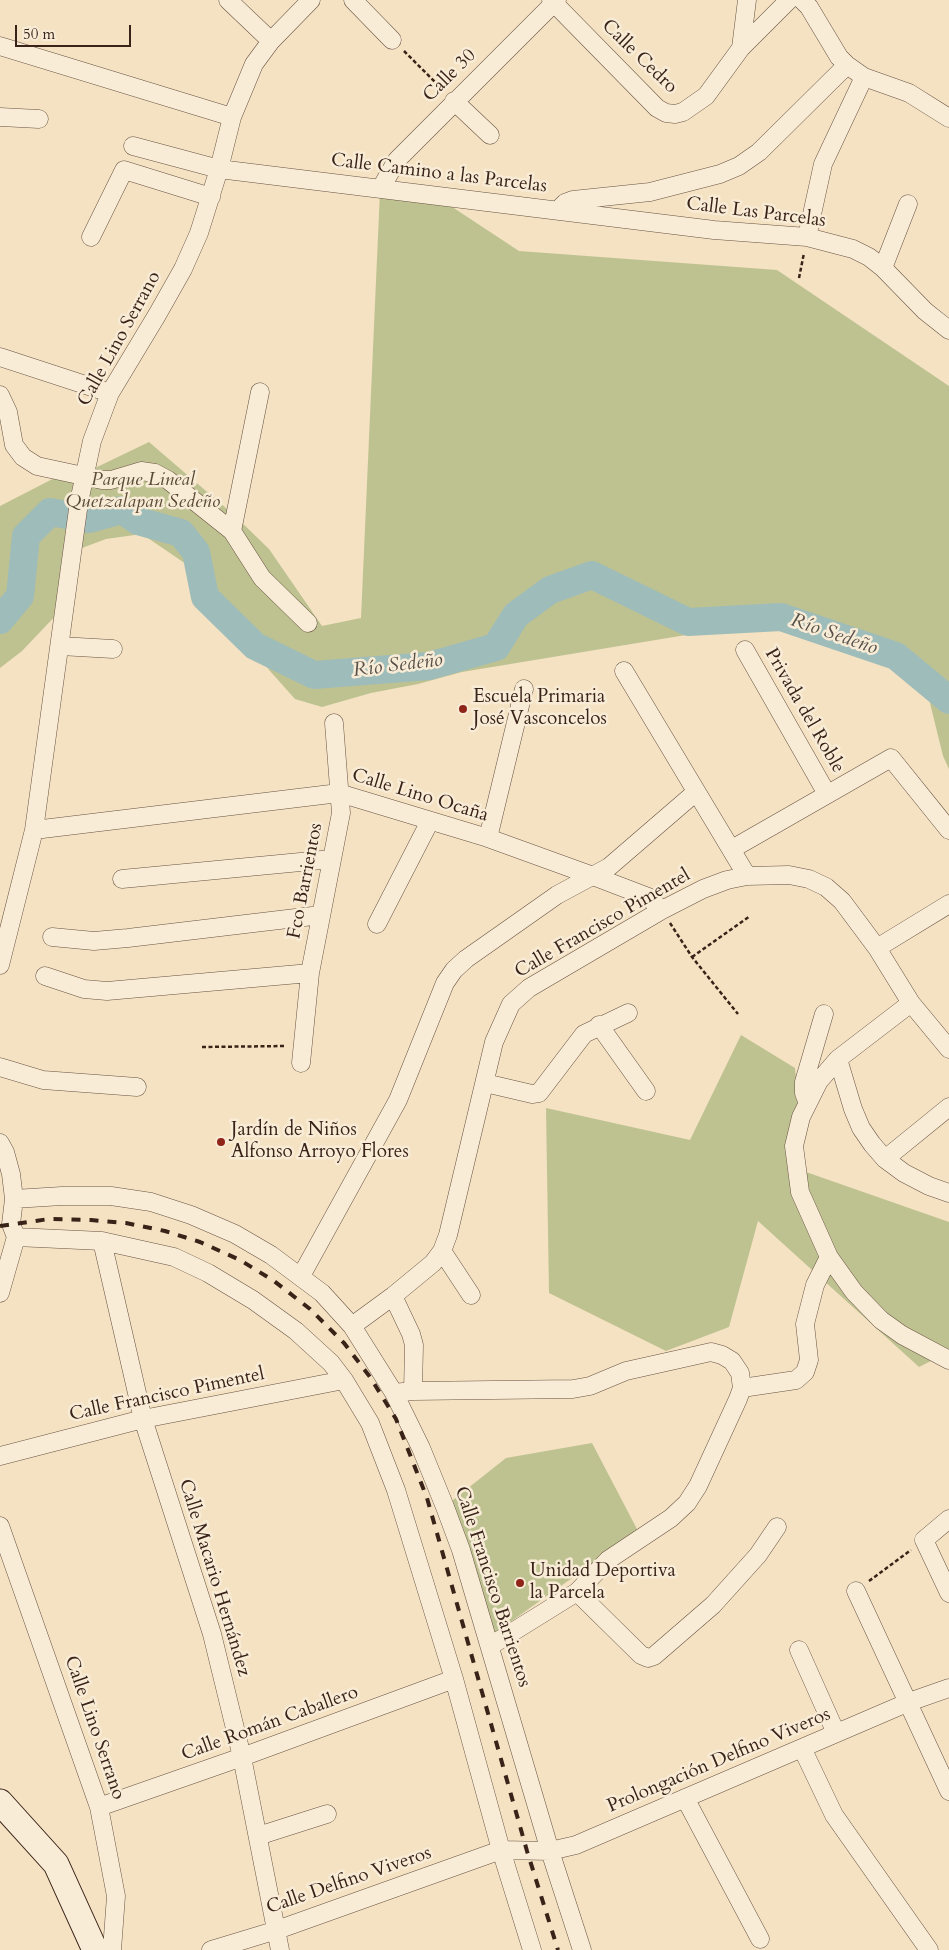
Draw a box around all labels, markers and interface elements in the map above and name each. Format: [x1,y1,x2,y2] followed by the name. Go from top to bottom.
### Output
[18,15,134,47] scale bar
[596,15,682,99] street label: Calle Cedro
[23,24,55,44] text: 50 m
[419,45,481,107] street label: Calle 30
[330,149,548,199] street label: Calle Camino a las Parcelas
[685,193,827,233] street label: Calle Las Parcelas
[74,268,166,410] street label: Calle Lino Serrano
[66,470,220,514] park label: Parque Lineal Quetzalapan Sedeño
[787,609,881,661] water label: Río Sedeño
[759,644,849,778] street label: Privada del Roble
[352,649,444,683] water label: Río Sedeño
[473,687,607,731] place label: Escuela Primaria José Vasconcelos
[457,703,469,715] marker: Escuela Primaria José Vasconcelos
[349,764,491,828] street label: Calle Lino Ocaña
[284,821,328,941] street label: Fco Barrientos
[511,864,695,984] street label: Calle Francisco Pimentel
[231,1120,409,1164] place label: Jardín de Niños Alfonso Arroyo Flores
[215,1136,227,1148] marker: Jardín de Niños Alfonso Arroyo Flores
[67,1363,267,1427] street label: Calle Francisco Pimentel
[173,1477,255,1679] street label: Calle Macario Hernández
[449,1484,535,1690] street label: Calle Francisco Barrientos
[530,1561,676,1605] place label: Unidad Deportiva la Parcela
[514,1577,526,1589] marker: Unidad Deportiva la Parcela
[59,1653,129,1803] street label: Calle Lino Serrano
[179,1681,361,1767] street label: Calle Román Caballero
[604,1704,834,1818] street label: Prolongación Delfino Viveros
[263,1842,435,1920] street label: Calle Delfino Viveros

